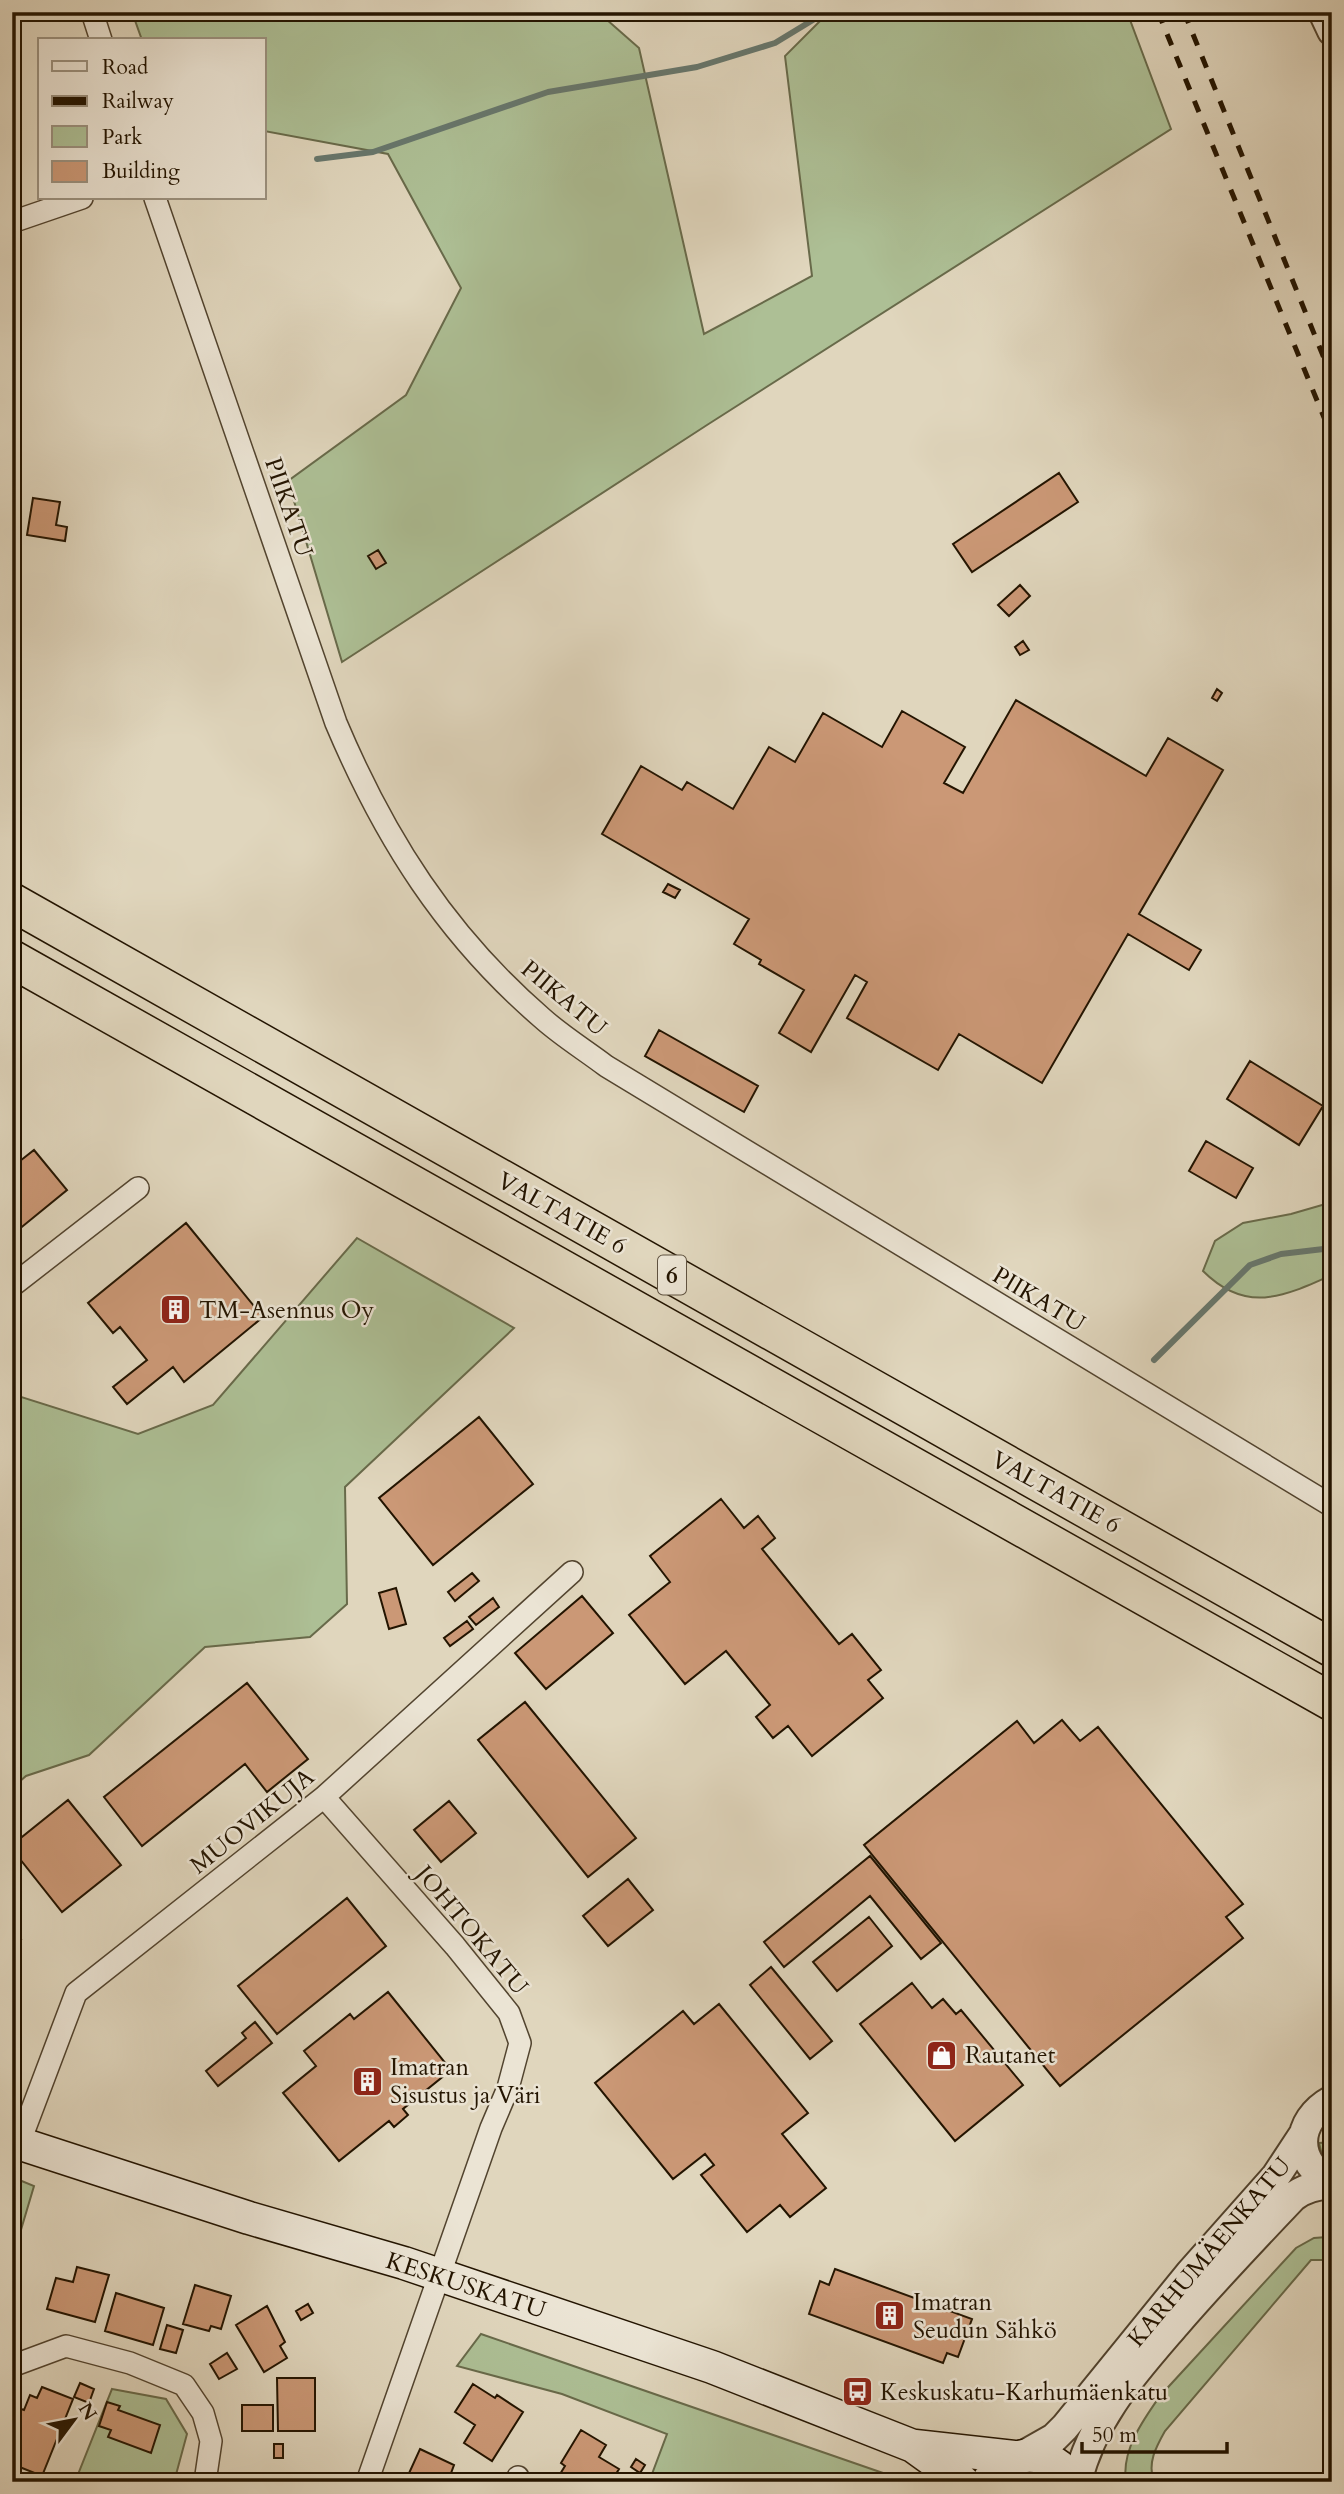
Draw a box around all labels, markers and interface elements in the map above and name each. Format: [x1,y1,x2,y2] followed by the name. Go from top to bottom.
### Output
[38,38,266,200] legend
[102,53,148,82] text: Road
[102,87,174,116] text: Railway
[102,123,143,152] text: Park
[102,157,180,186] text: Building
[256,453,321,561] street label: PIIKATU
[514,953,614,1044] street label: PIIKATU
[491,1164,632,1263] street label: VALTATIE 6
[658,1256,686,1294] road number: 6
[986,1259,1092,1340] street label: PIIKATU
[159,1293,193,1327] building icon: TM-Asennus Oy
[199,1294,375,1327] place label: TM-Asennus Oy
[985,1443,1126,1542] street label: VALTATIE 6
[183,1760,322,1882] street label: MUOVIKUJA
[406,1856,536,2002] street label: JOHTOKATU
[925,2038,959,2072] shop icon: Rautanet
[965,2039,1056,2072] place label: Rautanet
[390,2051,541,2112] place label: Imatran Sisustus ja Väri
[350,2064,384,2098] building icon: Imatran Sisustus ja Väri
[1120,2150,1299,2354] street label: KARHUMÄENKATU
[382,2244,550,2327] street label: KESKUSKATU
[913,2286,1057,2347] place label: Imatran Seudun Sähkö
[873,2299,907,2333] building icon: Imatran Seudun Sähkö
[840,2375,874,2409] bus stop icon: Keskuskatu-Karhumäenkatu
[880,2376,1168,2409] place label: Keskuskatu-Karhumäenkatu
[38,2386,108,2456] north arrow
[72,2398,103,2426] text: N
[1082,2410,1227,2454] scale bar
[1092,2421,1137,2450] text: 50 m

